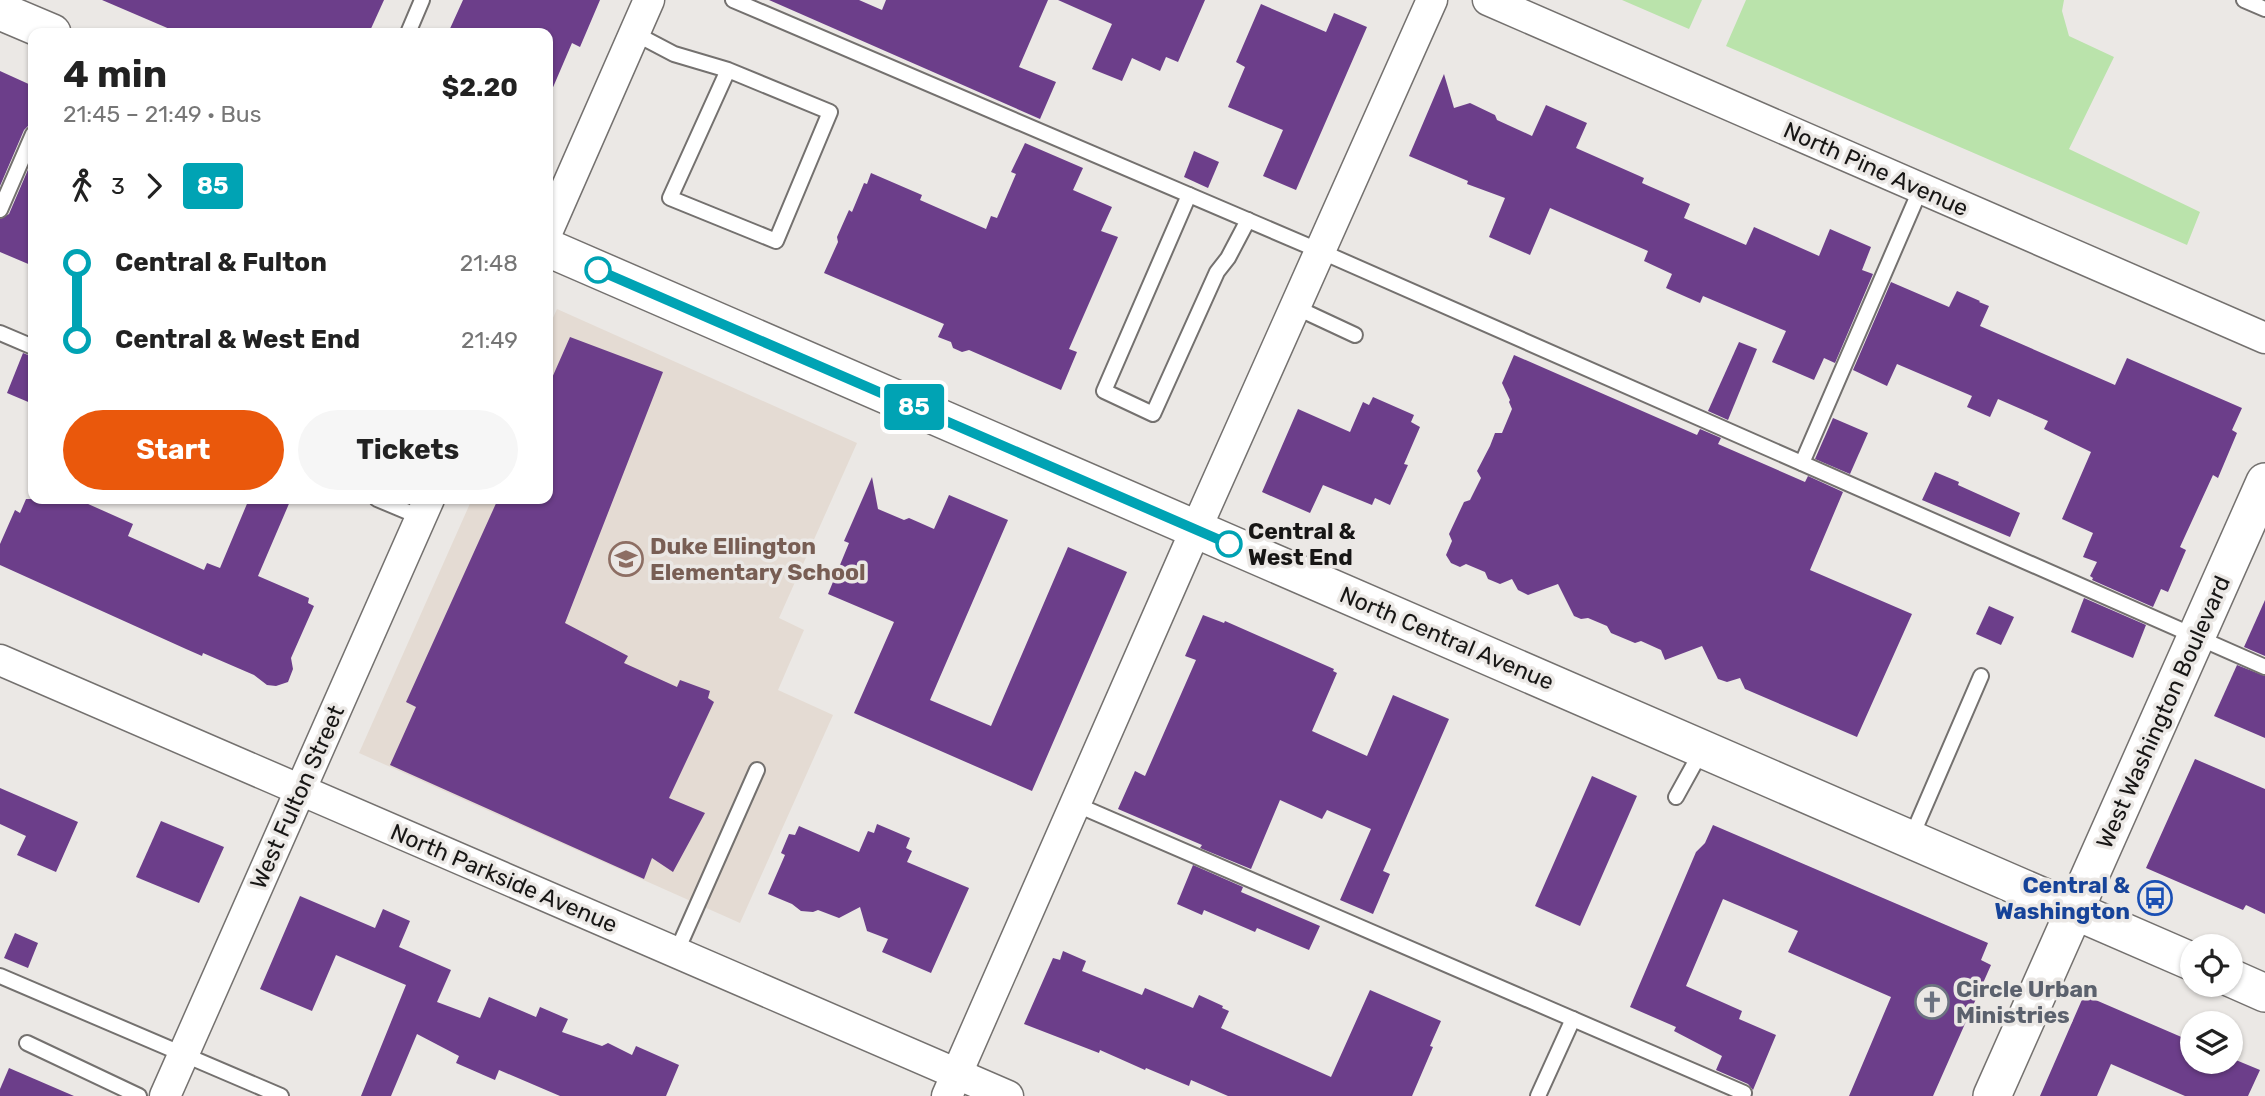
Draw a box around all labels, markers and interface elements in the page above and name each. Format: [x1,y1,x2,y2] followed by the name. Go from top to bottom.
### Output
[63,51,167,97] text: 4 min
[442,72,518,103] text: $2.20
[63,100,261,128] text: 21:45 – 21:49 · Bus
[1779,116,1973,222] street label: North Pine Avenue
[63,167,101,205] icon: walk
[135,167,173,205] icon: forward
[111,172,125,200] text: 3
[197,172,229,200] text: 85
[115,247,327,278] text: Central & Fulton
[460,249,518,277] text: 21:48
[585,257,611,283] unlabelled marker
[115,324,360,355] text: Central & West End
[461,326,518,354] text: 21:49
[883,384,946,430] line badge: 85
[898,393,930,421] text: 85
[63,410,284,490] button: Start
[298,410,518,490] button: Tickets
[1248,517,1356,571] place label: Central & West End
[1216,531,1242,557] marker: Central & West End
[650,532,866,586] place label: Duke Ellington Elementary School
[607,540,645,578] school or university icon: Duke Ellington Elementary School
[2090,571,2236,853] street label: West Washington Boulevard
[1336,580,1558,696] street label: North Central Avenue
[244,701,350,893] street label: West Fulton Street
[386,818,622,938] street label: North Parkside Avenue
[1995,871,2130,925] place label: Central & Washington
[2136,879,2174,917] bus stop icon: Central & Washington
[2180,934,2243,1074] map controls
[2180,934,2243,997] button: locate
[1956,975,2098,1029] place label: Circle Urban Ministries
[1913,983,1951,1021] church icon: Circle Urban Ministries
[2180,1011,2243,1074] button: layers

